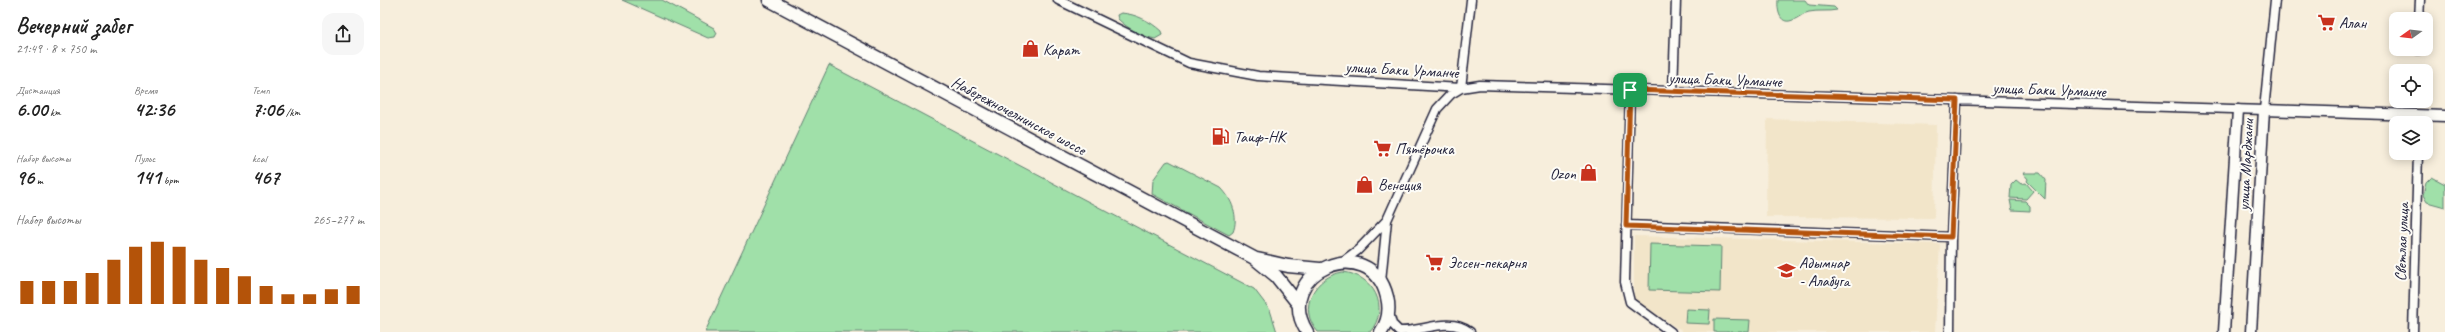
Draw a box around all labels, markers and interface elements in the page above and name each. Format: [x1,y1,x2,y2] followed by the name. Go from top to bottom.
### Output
[16,12,131,40] text: Вечерний забег
[2316,12,2336,32] supermarket icon: Алан
[2389,12,2433,56] north arrow
[2389,12,2433,160] map controls
[322,13,364,55] button: share
[2339,13,2368,33] place label: Алан
[1020,39,1040,59] shop icon: Карат
[1043,40,1081,60] place label: Карат
[16,41,97,57] text: 21:49 · 8 × 750 m
[1344,57,1461,83] street label: улица Баки Урманче
[2389,64,2433,108] button: locate
[1667,68,1784,92] street label: улица Баки Урманче
[948,72,1091,161] street label: Набережночелнинское шоссе
[1613,73,1647,107] pin
[1991,78,2108,102] street label: улица Баки Урманче
[1619,79,1641,101] icon: arrive
[16,83,60,97] text: Дистанция
[134,83,157,97] text: Время
[252,83,270,97] text: Темп
[16,97,47,122] text: 6.00
[134,97,174,122] text: 42:36
[252,97,283,122] text: 7:06
[47,105,61,119] text: km
[283,105,300,119] text: /km
[2389,116,2433,160] button: layers
[2234,117,2258,212] street label: улица Марджани
[1211,126,1231,146] fuel station icon: Таиф-НК
[1234,127,1288,147] place label: Таиф-НК
[1372,138,1392,158] supermarket icon: Пятёрочка
[1395,139,1455,159] place label: Пятёрочка
[16,151,71,165] text: Набор высоты
[134,151,155,165] text: Пульс
[252,151,267,165] text: kcal
[1579,163,1599,183] shop icon: Ozon
[1550,164,1577,184] place label: Ozon
[16,165,34,190] text: 96
[134,165,161,190] text: 141
[252,165,279,190] text: 467
[34,173,43,187] text: m
[161,173,179,187] text: bpm
[1355,174,1375,194] shop icon: Венеция
[1378,175,1422,195] place label: Венеция
[2391,201,2413,282] street label: Светлая улица
[16,212,81,228] text: Набор высоты
[313,212,364,228] text: 265–277 m
[1425,252,1445,272] supermarket icon: Эссен-пекарня
[1448,253,1527,273] place label: Эссен-пекарня
[1799,253,1851,291] place label: Адымнар - Алабуга
[1776,261,1796,281] school or university icon: Адымнар - Алабуга

